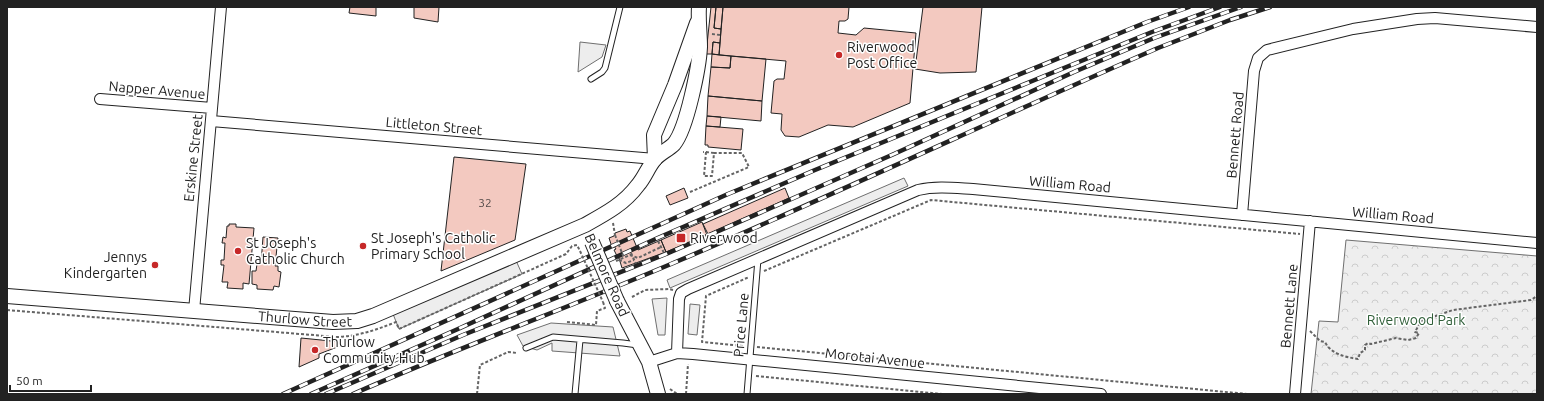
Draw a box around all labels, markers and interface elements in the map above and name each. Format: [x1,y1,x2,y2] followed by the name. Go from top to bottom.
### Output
[847,39,917,71] place label: Riverwood Post Office
[834,50,844,60] marker: Riverwood Post Office
[108,78,206,102] street label: Napper Avenue
[1223,91,1247,179] street label: Bennett Road
[180,113,206,202] street label: Erskine Street
[385,114,483,138] street label: Littleton Street
[1028,172,1112,196] street label: William Road
[478,196,492,209] house number: 32
[1351,203,1435,227] street label: William Road
[371,230,496,262] place label: St Joseph's Catholic Primary School
[690,230,758,246] place label: Riverwood
[582,231,632,319] street label: Belmore Road
[675,232,687,244] marker: Riverwood
[246,235,345,267] place label: St Joseph's Catholic Church
[358,241,368,251] marker: St Joseph's Catholic Primary School
[233,246,243,256] marker: St Joseph's Catholic Church
[64,249,147,281] place label: Jennys Kindergarten
[150,260,160,270] marker: Jennys Kindergarten
[1277,263,1301,349] street label: Bennett Lane
[730,292,752,358] street label: Price Lane
[257,308,353,330] street label: Thurlow Street
[1367,312,1465,328] park label: Riverwood Park
[323,334,425,366] place label: Thurlow Community Hub
[310,345,320,355] marker: Thurlow Community Hub
[824,345,926,371] street label: Morotai Avenue
[10,367,91,393] scale bar
[16,374,43,387] text: 50 m

